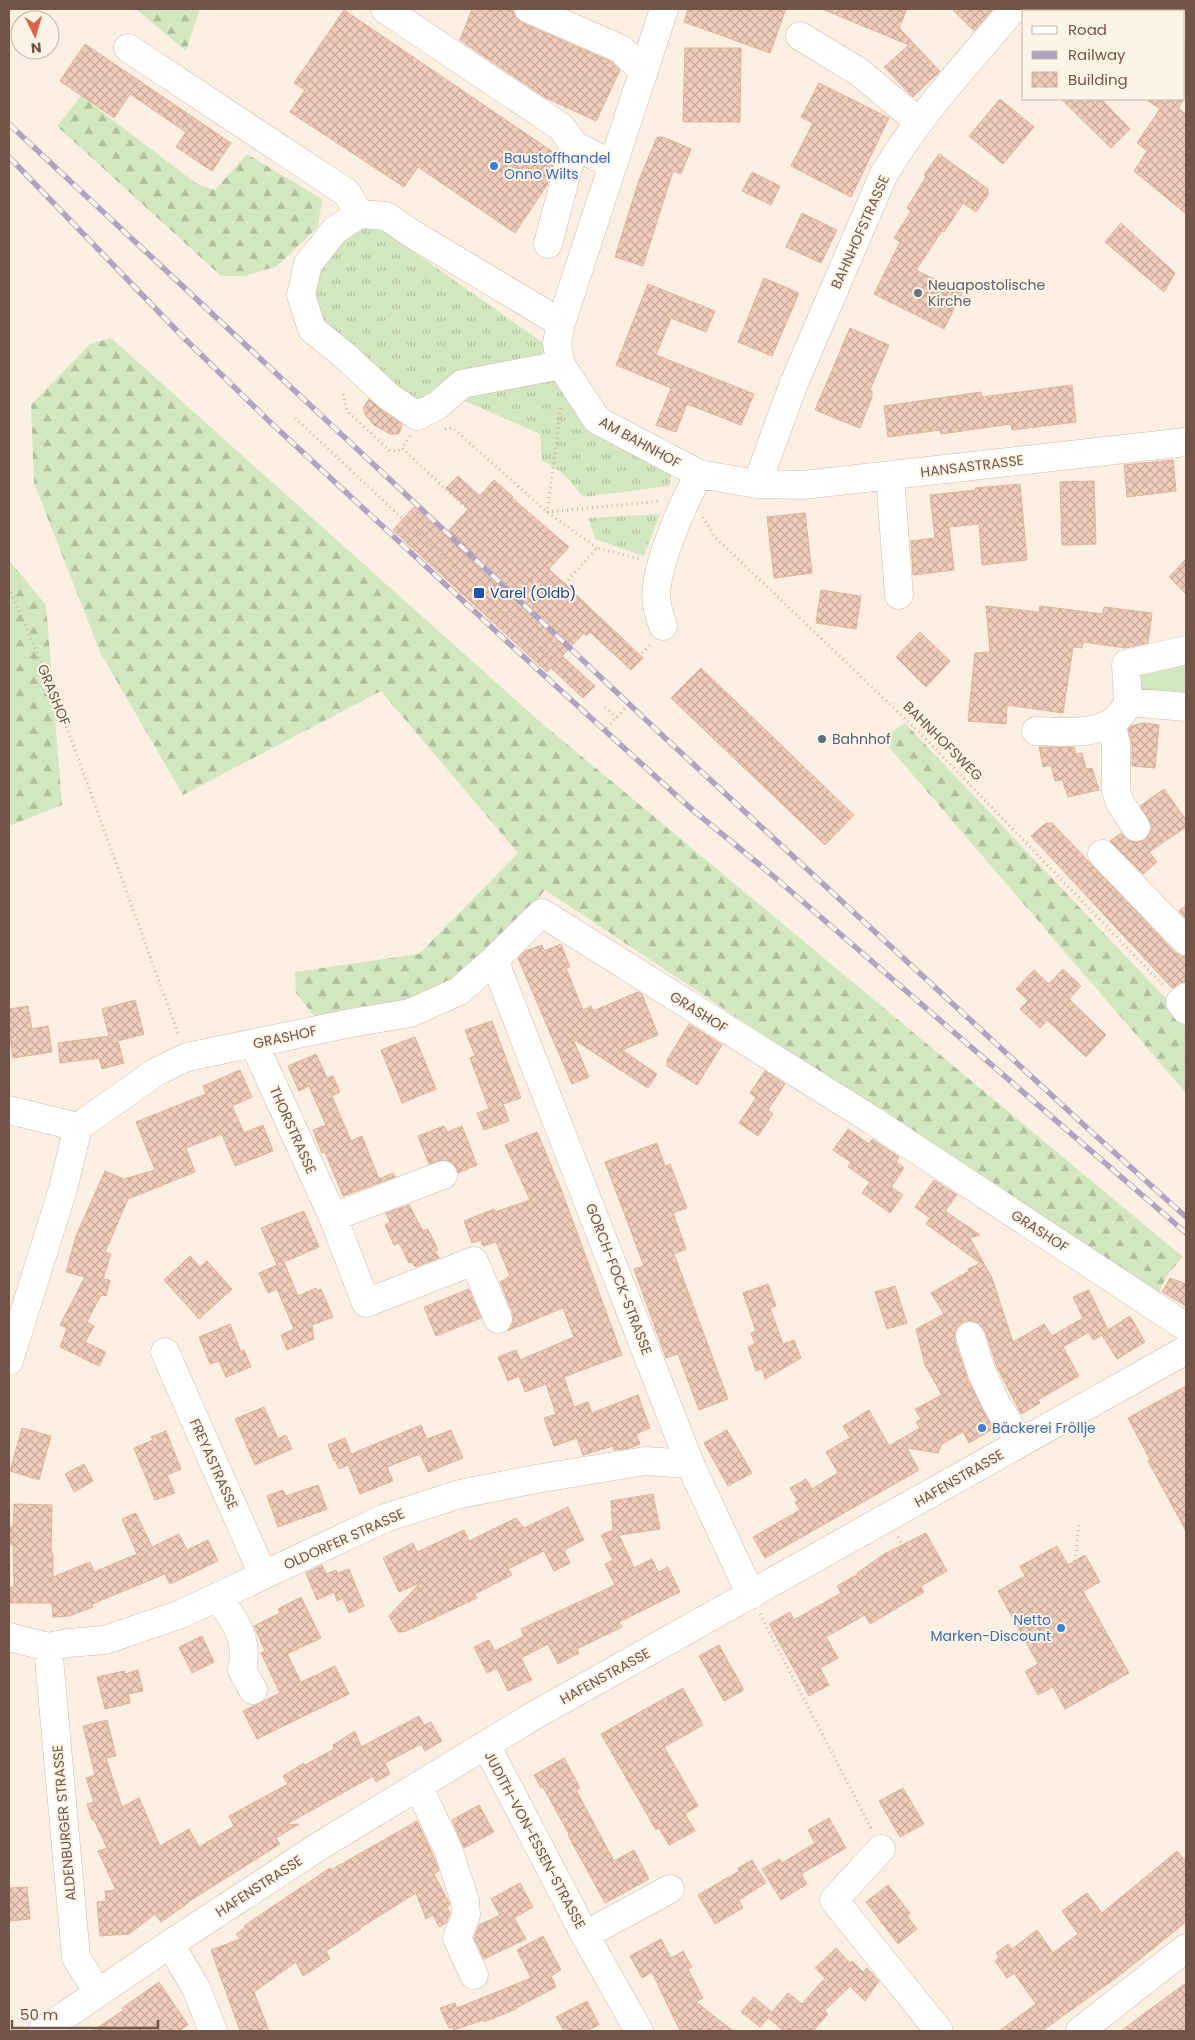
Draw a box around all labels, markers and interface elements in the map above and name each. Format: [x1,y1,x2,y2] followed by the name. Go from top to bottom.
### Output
[10,10,60,60] north arrow
[1022,10,1185,100] legend
[1068,19,1107,40] text: Road
[30,38,42,58] text: N
[1068,44,1126,65] text: Railway
[1068,69,1128,90] text: Building
[504,148,611,184] place label: Baustoffhandel Onno Wilts
[488,160,500,172] marker: Baustoffhandel Onno Wilts
[826,172,894,292] street label: BAHNHOFSTRASSE
[928,275,1045,311] place label: Neuapostolische Kirche
[912,287,924,299] marker: Neuapostolische Kirche
[596,411,684,473] street label: AM BAHNHOF
[919,450,1025,482] street label: HANSASTRASSE
[490,583,576,603] place label: Varel (Oldb)
[472,586,486,600] marker: Varel (Oldb)
[33,661,75,729] street label: GRASHOF
[899,697,987,785] street label: BAHNHOFSWEG
[832,729,891,749] place label: Bahnhof
[816,733,828,745] marker: Bahnhof
[666,986,732,1038] street label: GRASHOF
[251,1020,319,1054] street label: GRASHOF
[265,1083,321,1177] street label: THORSTRASSE
[581,1200,657,1358] street label: GORCH-FOCK-STRASSE
[1007,1205,1073,1257] street label: GRASHOF
[185,1415,243,1513] street label: FREYASTRASSE
[992,1418,1096,1438] place label: Bäckerei Fröllje
[976,1422,988,1434] marker: Bäckerei Fröllje
[910,1444,1008,1512] street label: HAFENSTRASSE
[280,1503,408,1575] street label: OLDORFER STRASSE
[931,1610,1051,1646] place label: Netto Marken-Discount
[1055,1622,1067,1634] marker: Netto Marken-Discount
[556,1643,654,1709] street label: HAFENSTRASSE
[47,1744,81,1902] street label: ALDENBURGER STRASSE
[479,1747,591,1933] street label: JUDITH-VON-ESSEN-STRASSE
[211,1850,307,1922] street label: HAFENSTRASSE
[12,1998,159,2030] scale bar
[20,2004,58,2025] text: 50 m

